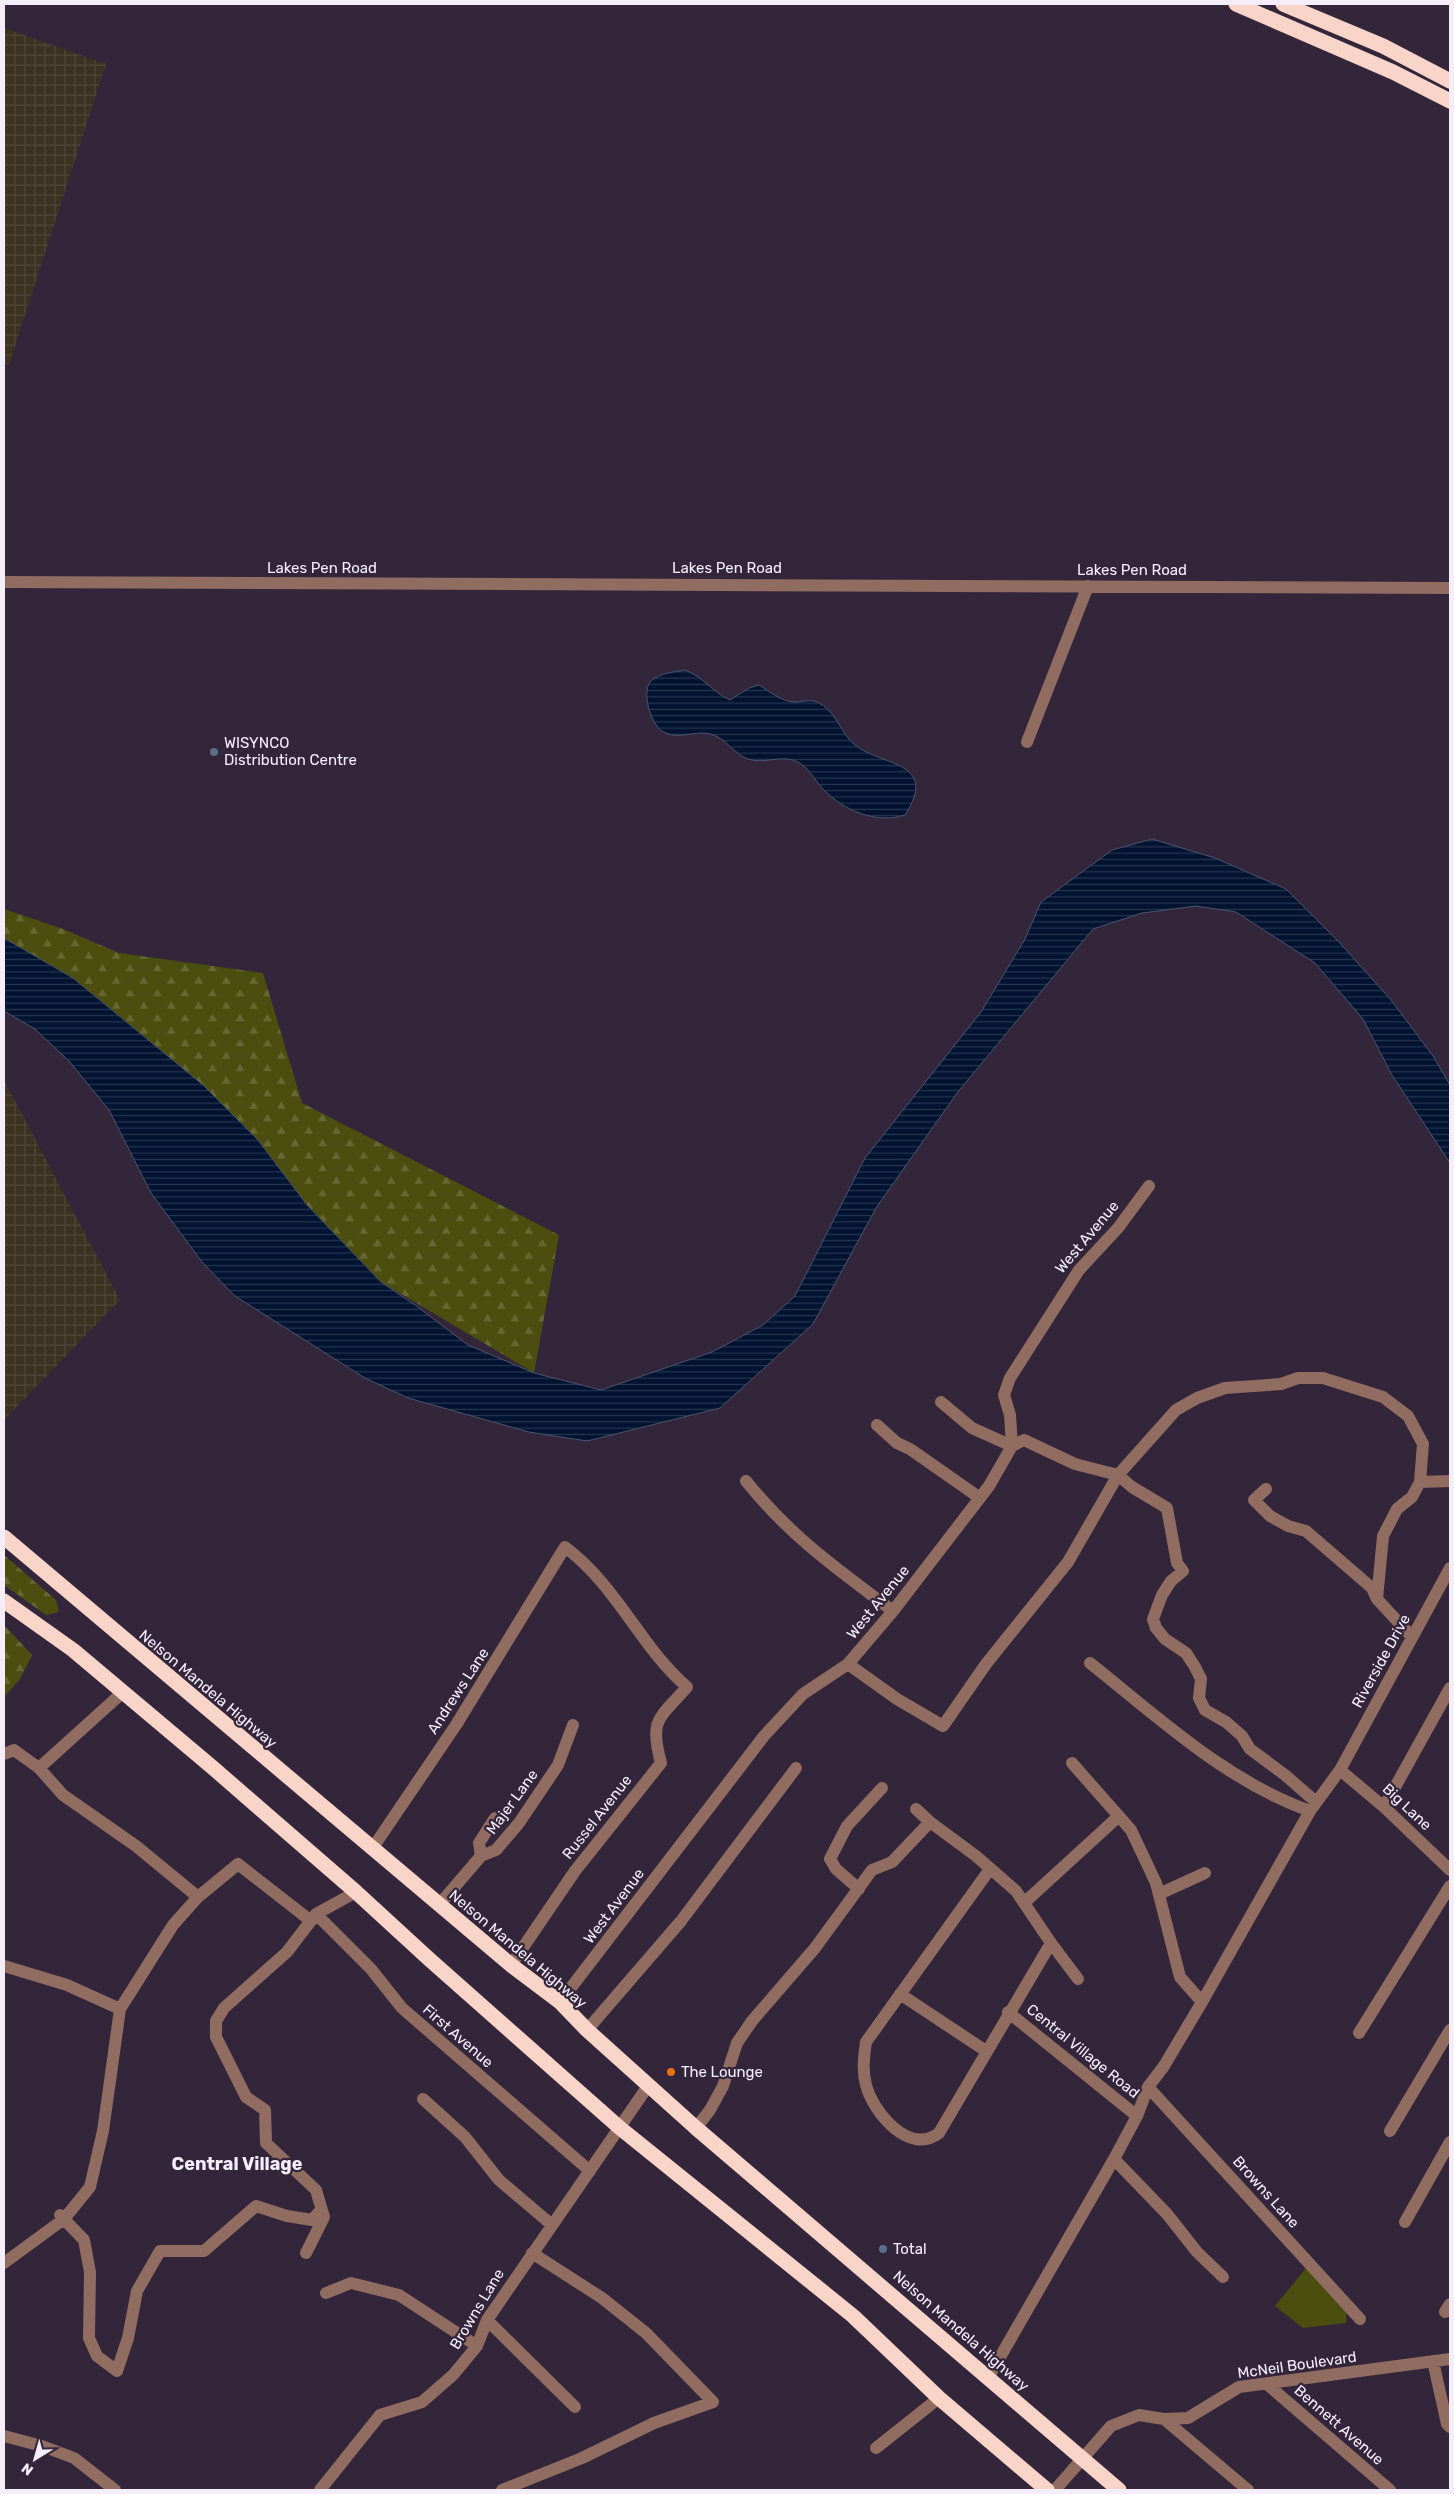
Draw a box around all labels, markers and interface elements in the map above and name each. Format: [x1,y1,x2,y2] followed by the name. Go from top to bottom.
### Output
[267,559,377,577] street label: Lakes Pen Road
[672,559,782,577] street label: Lakes Pen Road
[1077,561,1187,579] street label: Lakes Pen Road
[224,734,357,769] place label: WISYNCO Distribution Centre
[208,746,220,758] marker: WISYNCO Distribution Centre
[1051,1197,1123,1277] street label: West Avenue
[843,1562,913,1642] street label: West Avenue
[1348,1611,1414,1711] street label: Riverside Drive
[135,1626,281,1752] street label: Nelson Mandela Highway
[423,1644,493,1738] street label: Andrews Lane
[482,1766,542,1838] street label: Majer Lane
[558,1771,636,1863] street label: Russel Avenue
[1379,1780,1435,1834] street label: Big Lane
[580,1865,648,1947] street label: West Avenue
[445,1886,591,2012] street label: Nelson Mandela Highway
[1023,2000,1143,2102] street label: Central Village Road
[419,2001,497,2071] street label: First Avenue
[681,2063,763,2081] place label: The Lounge
[665,2066,677,2078] marker: The Lounge
[1229,2152,1303,2232] street label: Browns Lane
[172,2153,303,2175] district label: Central Village
[893,2240,927,2258] place label: Total
[877,2243,889,2255] marker: Total
[446,2266,508,2352] street label: Browns Lane
[889,2267,1033,2395] street label: Nelson Mandela Highway
[1236,2348,1358,2382] street label: McNeil Boulevard
[1291,2381,1387,2469] street label: Bennett Avenue
[10,2434,60,2484] north arrow
[18,2459,37,2479] text: N

